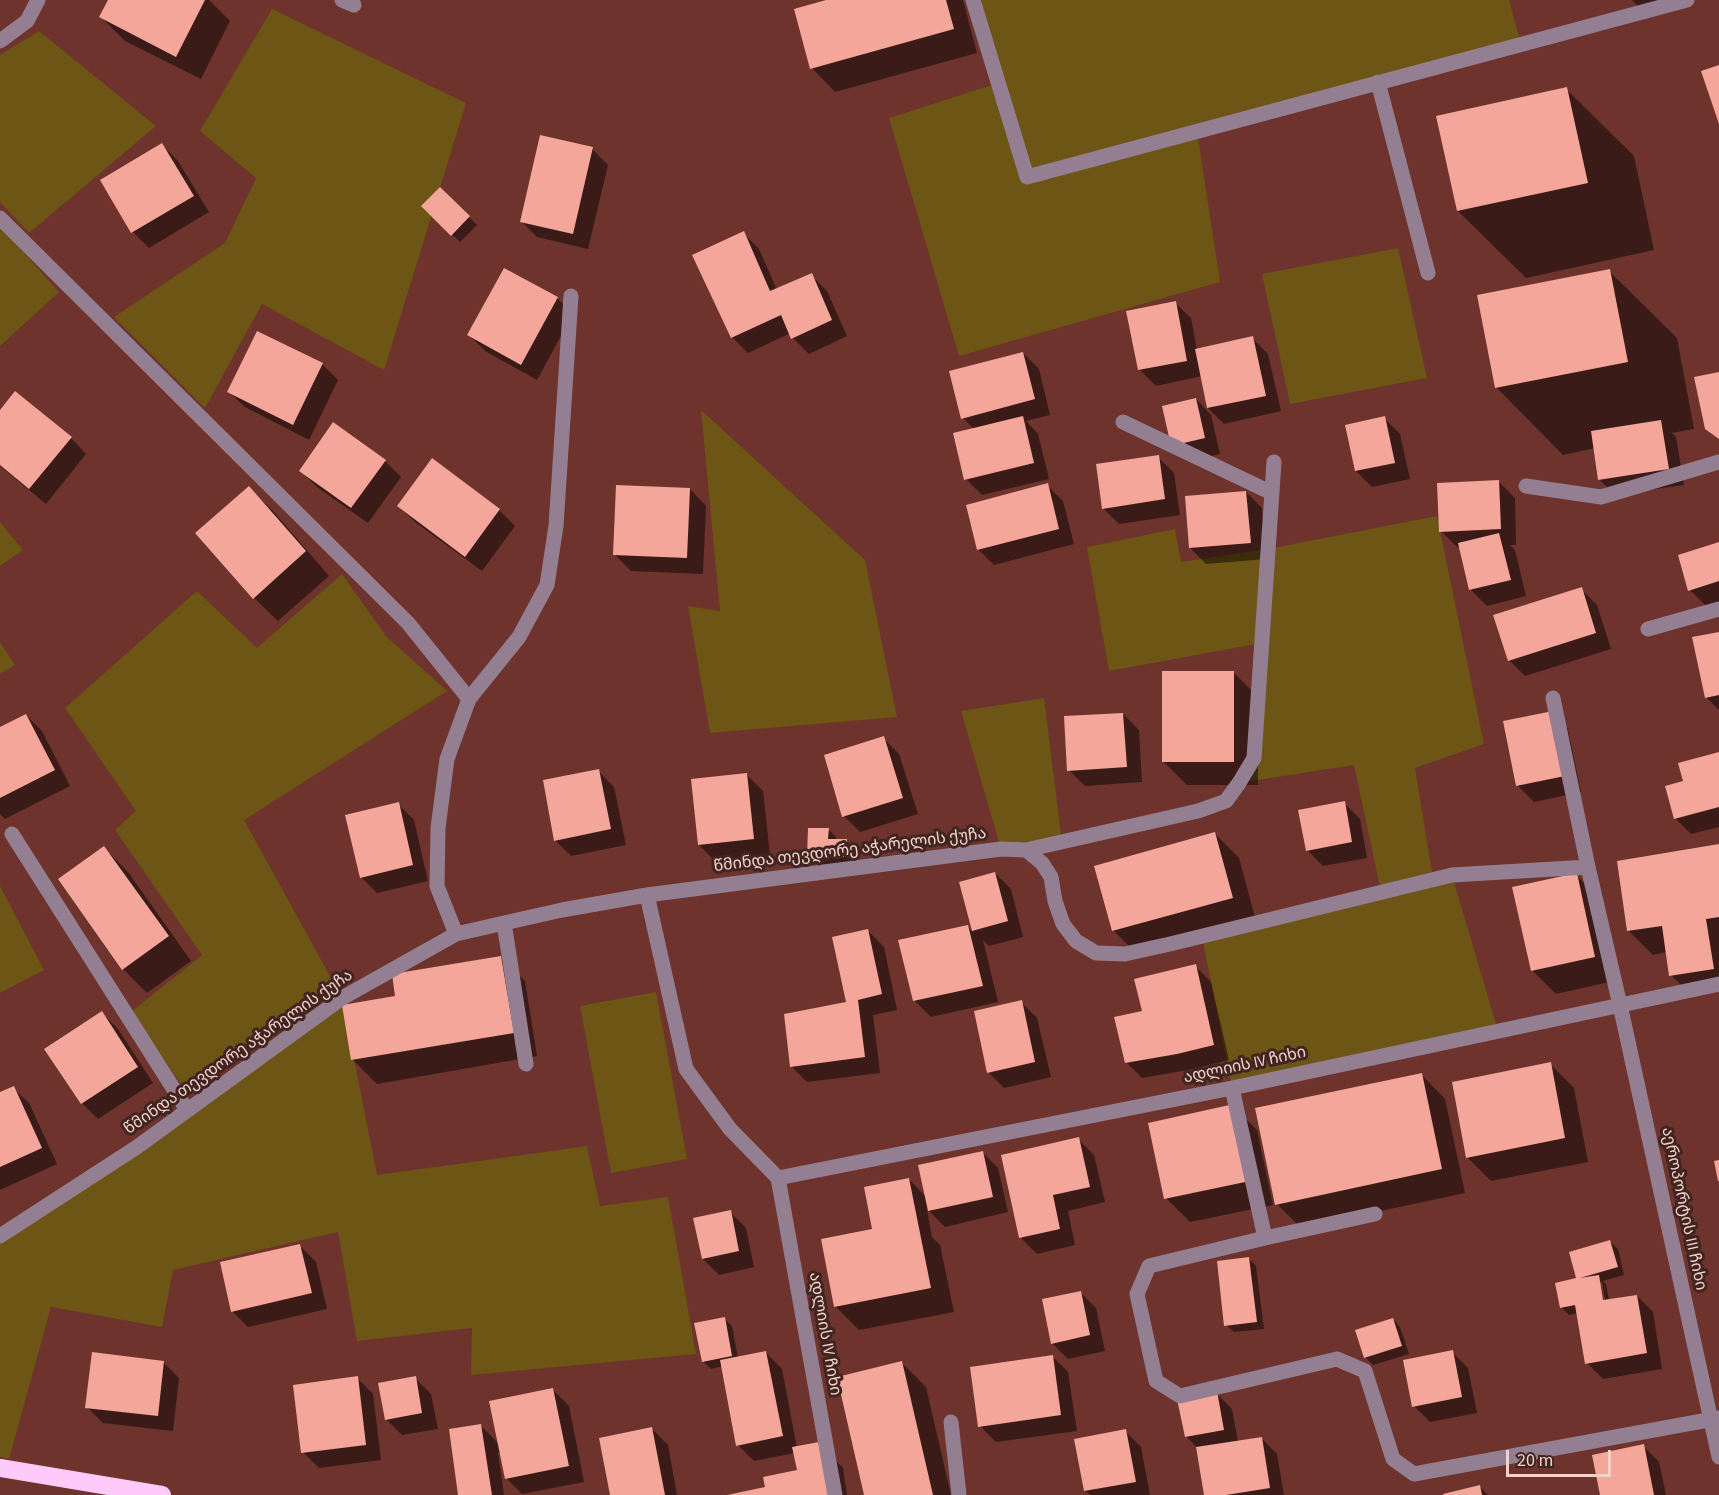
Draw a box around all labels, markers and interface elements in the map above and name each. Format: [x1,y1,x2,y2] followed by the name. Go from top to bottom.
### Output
[713,825,987,877] street label: წმინდა თევდორე აჭარელის ქუჩა
[121,966,357,1140] street label: წმინდა თევდორე აჭარელის ქუჩა
[1182,1044,1308,1088] street label: ადლიის IV ჩიხი
[1656,1126,1710,1292] street label: აეროპორტის III ჩიხი
[804,1271,844,1397] street label: ადლიის IV ჩიხი
[1509,1438,1614,1476] scale bar
[1517,1448,1553,1473] text: 20 m

